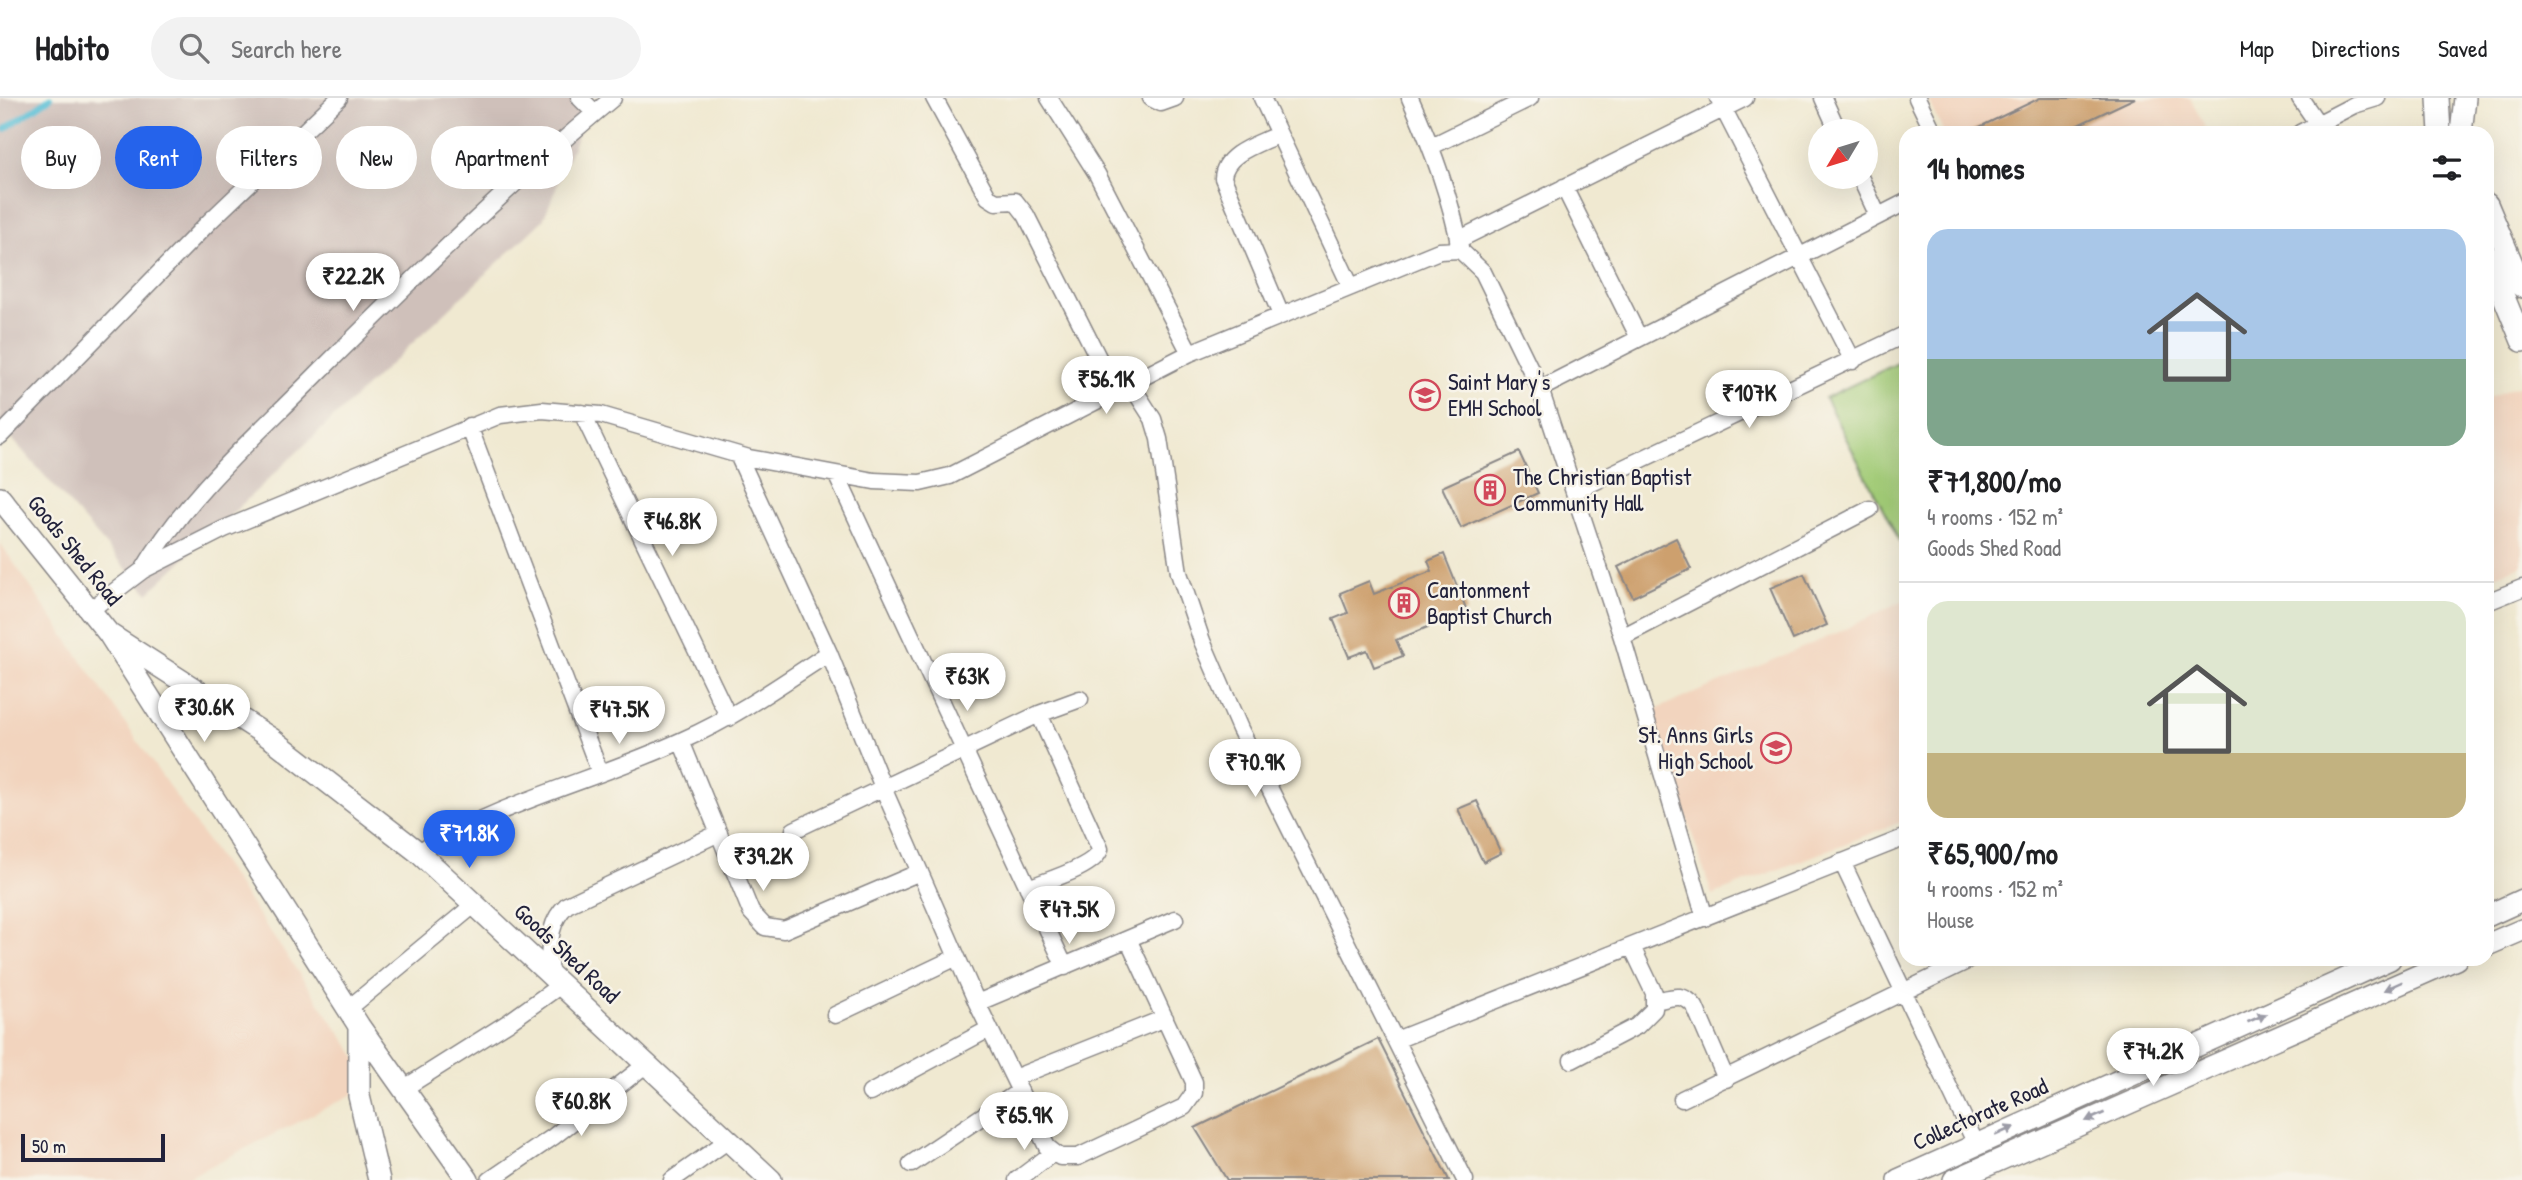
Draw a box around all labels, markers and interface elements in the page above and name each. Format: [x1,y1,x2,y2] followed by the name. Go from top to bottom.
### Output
[151,17,641,80] search box
[35,26,109,70] text: Habito
[175,29,213,67] icon: search
[231,31,342,66] text: Search here
[2240,32,2274,64] text: Map
[2312,32,2400,64] text: Directions
[2438,32,2487,64] text: Saved
[1808,119,1878,189] north arrow
[1808,119,1878,189] map controls
[21,126,101,189] chip: Buy
[115,126,202,189] chip: Rent
[216,126,322,189] chip: Filters
[336,126,417,189] chip: New
[431,126,573,189] chip: Apartment
[1927,148,2025,188] text: 14 homes
[2428,149,2466,187] icon: filters
[296,254,410,313] pin: ₹22.2K
[322,260,384,291] text: ₹22.2K
[2134,274,2260,400] icon: home
[1049,356,1163,416] pin: ₹56.1K
[1077,363,1135,394] text: ₹56.1K
[1448,366,1550,423] place label: Saint Mary's EMH School
[1700,370,1798,430] pin: ₹107K
[1721,377,1777,408] text: ₹107K
[1408,378,1442,412] school or university icon: Saint Mary's EMH School
[1513,461,1692,518] place label: The Christian Baptist Community Hall
[1927,461,2061,501] text: ₹71,800/mo
[1473,473,1507,507] building icon: The Christian Baptist Community Hall
[21,488,130,612] street label: Goods Shed Road
[615,498,729,558] pin: ₹46.8K
[1927,501,2063,532] text: 4 rooms · 152 m²
[643,505,701,536] text: ₹46.8K
[1927,532,2061,563] text: Goods Shed Road
[1427,574,1552,631] place label: Cantonment Baptist Church
[1387,586,1421,620] building icon: Cantonment Baptist Church
[2134,646,2260,772] icon: home
[926,654,1008,713] pin: ₹63K
[945,660,989,691] text: ₹63K
[147,684,261,744] pin: ₹30.6K
[562,686,676,746] pin: ₹47.5K
[174,691,234,722] text: ₹30.6K
[589,693,649,724] text: ₹47.5K
[1638,719,1754,776] place label: St. Anns Girls High School
[1759,731,1793,765] school or university icon: St. Anns Girls High School
[1198,740,1312,799] pin: ₹70.9K
[1225,746,1285,777] text: ₹70.9K
[412,810,526,870] pin: ₹71.8K
[439,817,499,848] text: ₹71.8K
[1927,833,2058,873] text: ₹65,900/mo
[706,834,820,893] pin: ₹39.2K
[733,840,793,871] text: ₹39.2K
[1927,873,2063,904] text: 4 rooms · 152 m²
[1012,886,1126,946] pin: ₹47.5K
[1039,893,1099,924] text: ₹47.5K
[508,896,627,1010] street label: Goods Shed Road
[1927,904,1974,935] text: House
[2383,981,2404,992] one-way arrow
[2247,1012,2267,1024] one-way arrow
[2096,1028,2210,1088] pin: ₹74.2K
[2123,1035,2183,1066] text: ₹74.2K
[1907,1070,2052,1157] street label: Collectorate Road
[524,1079,638,1138] pin: ₹60.8K
[551,1085,611,1116] text: ₹60.8K
[967,1093,1081,1152] pin: ₹65.9K
[995,1099,1053,1130] text: ₹65.9K
[2085,1111,2105,1123] one-way arrow
[1995,1125,2015,1137] one-way arrow
[21,1131,164,1163] scale bar
[32,1133,66,1159] text: 50 m

